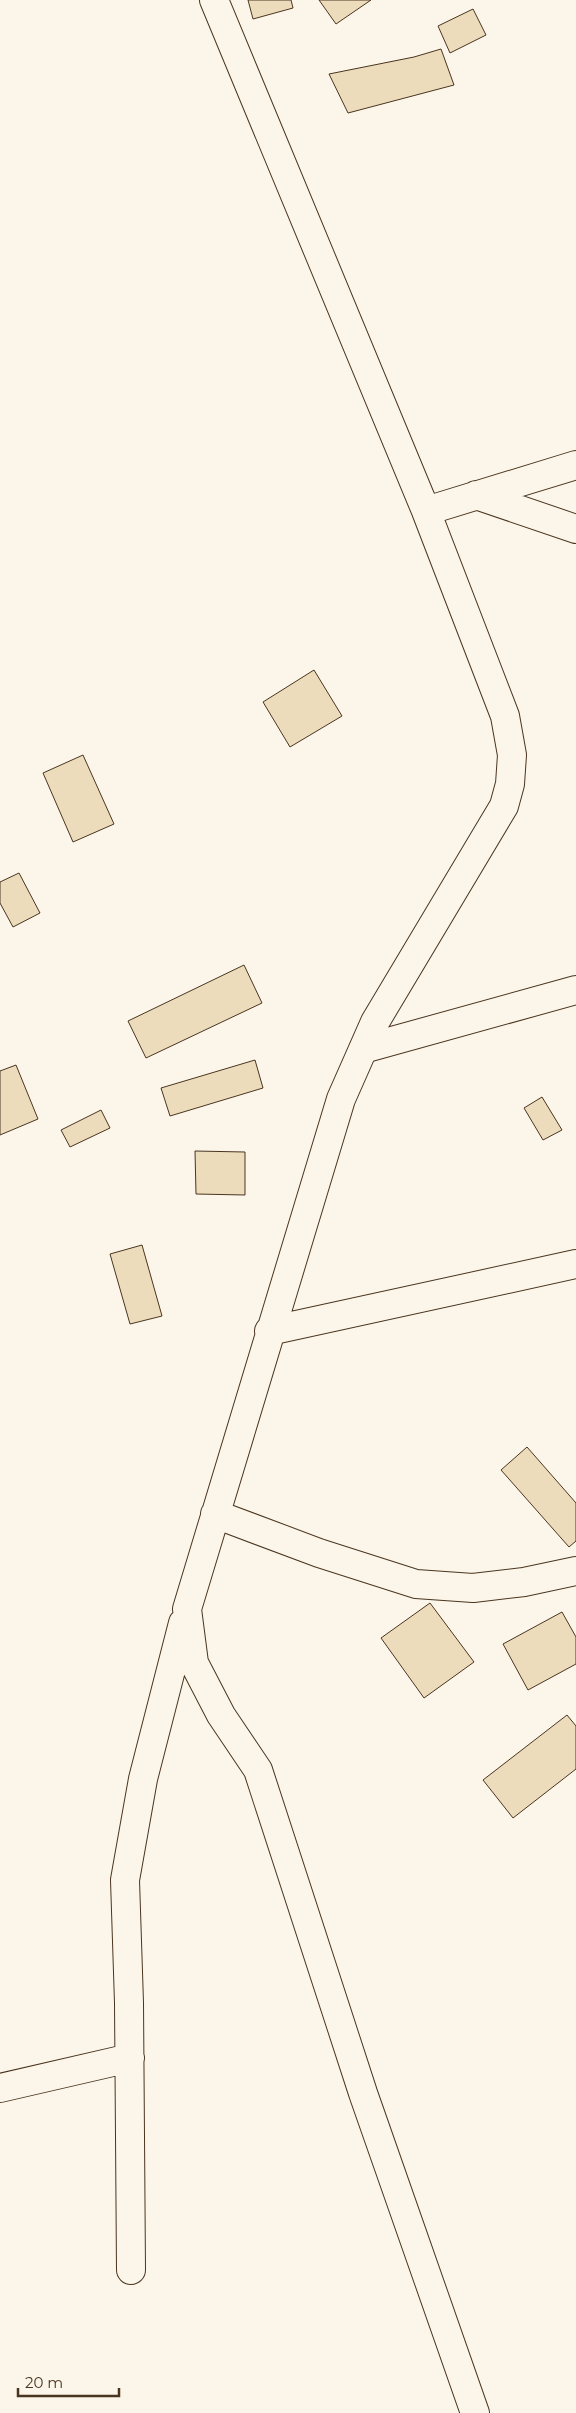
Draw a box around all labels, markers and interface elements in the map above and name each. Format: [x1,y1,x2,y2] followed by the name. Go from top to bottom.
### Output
[18,2366,119,2398] scale bar
[25,2373,63,2392] text: 20 m

